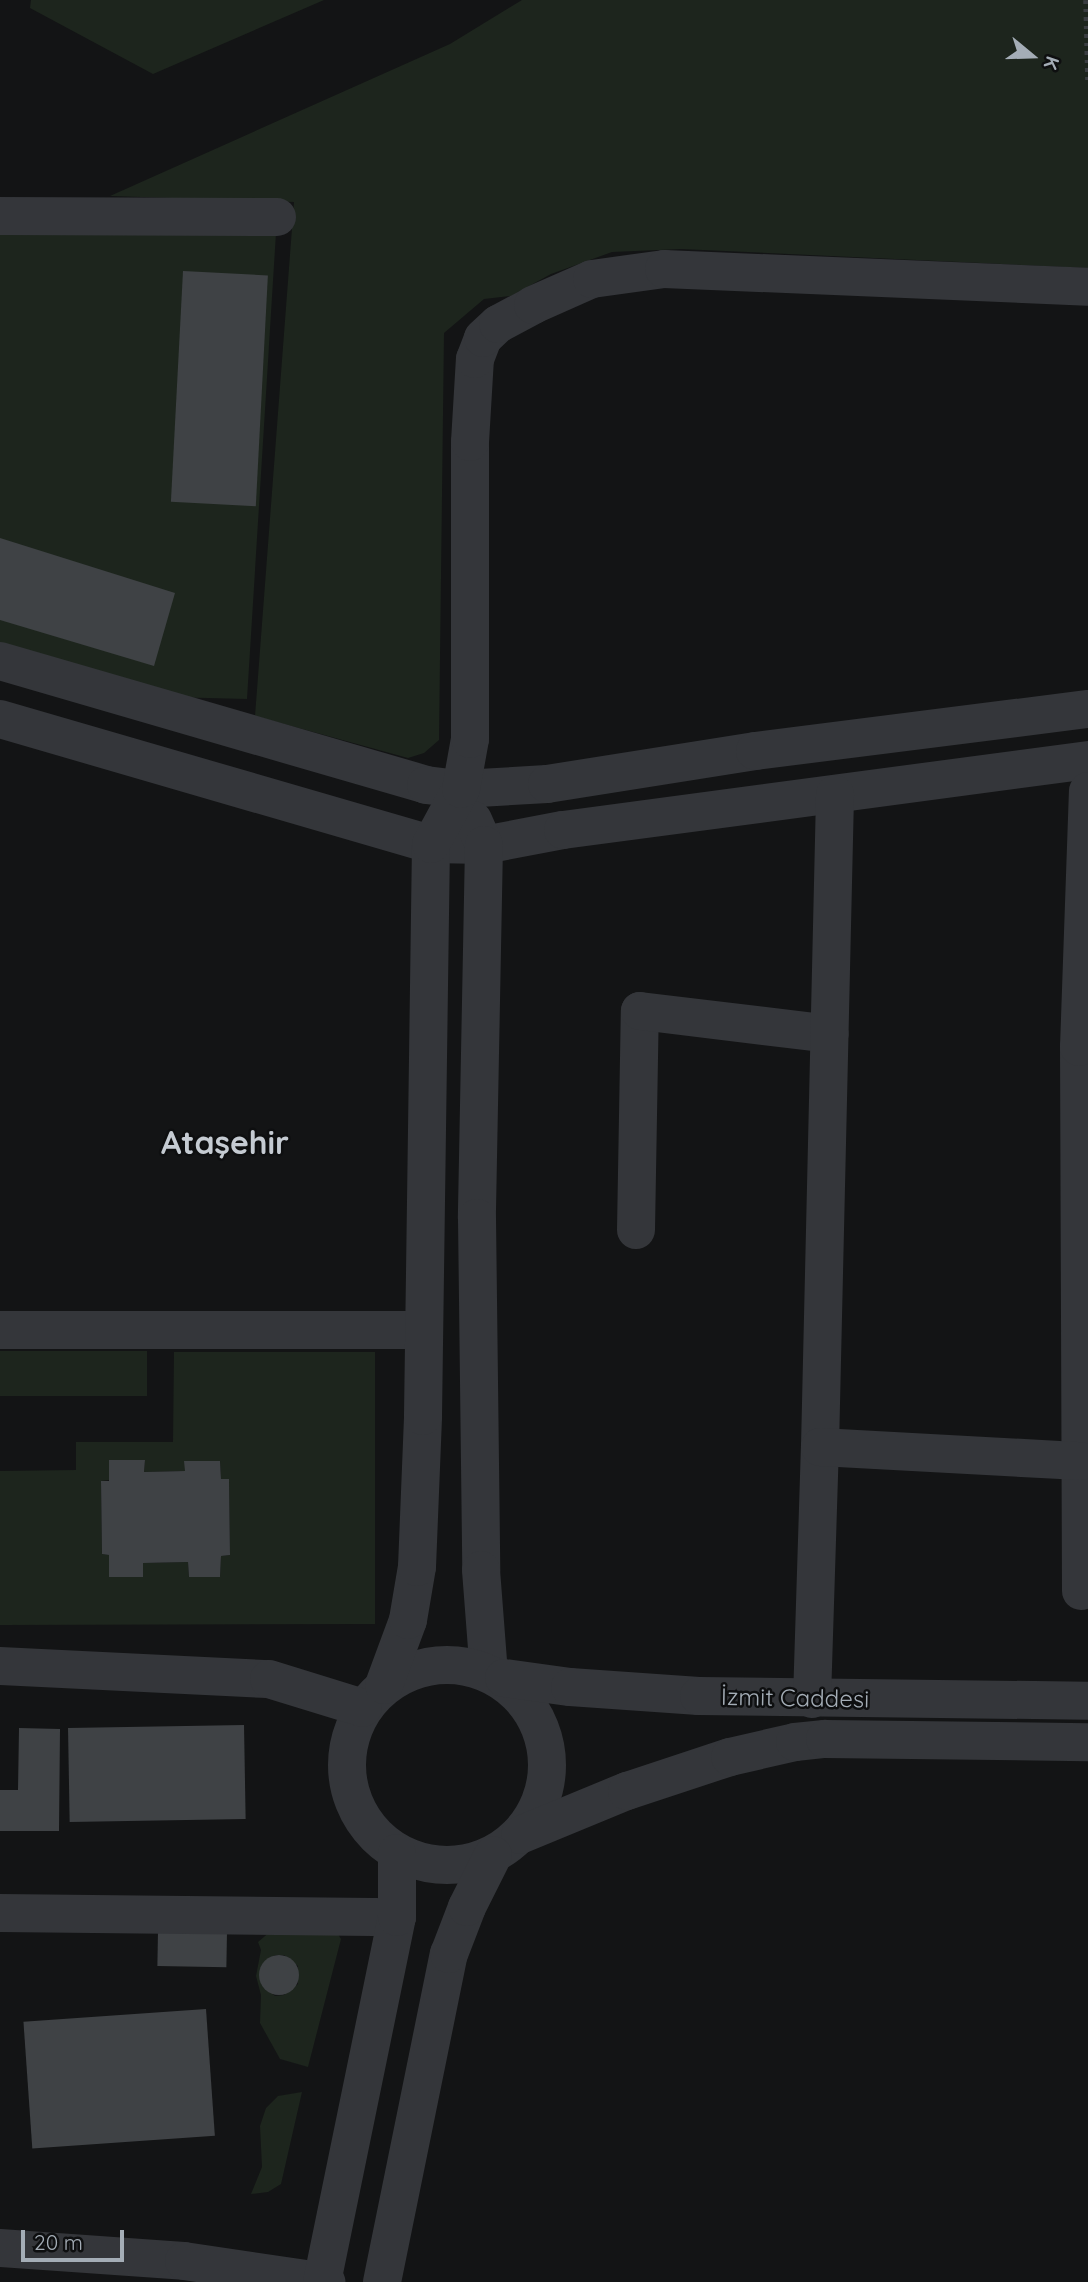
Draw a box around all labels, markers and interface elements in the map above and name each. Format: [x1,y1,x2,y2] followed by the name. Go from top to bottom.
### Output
[997,21,1067,91] north arrow
[1038,53,1065,73] text: K
[161,1123,289,1161] district label: Ataşehir
[721,1682,869,1714] street label: İzmit Caddesi
[24,2216,128,2260] scale bar
[34,2229,83,2255] text: 20 m

